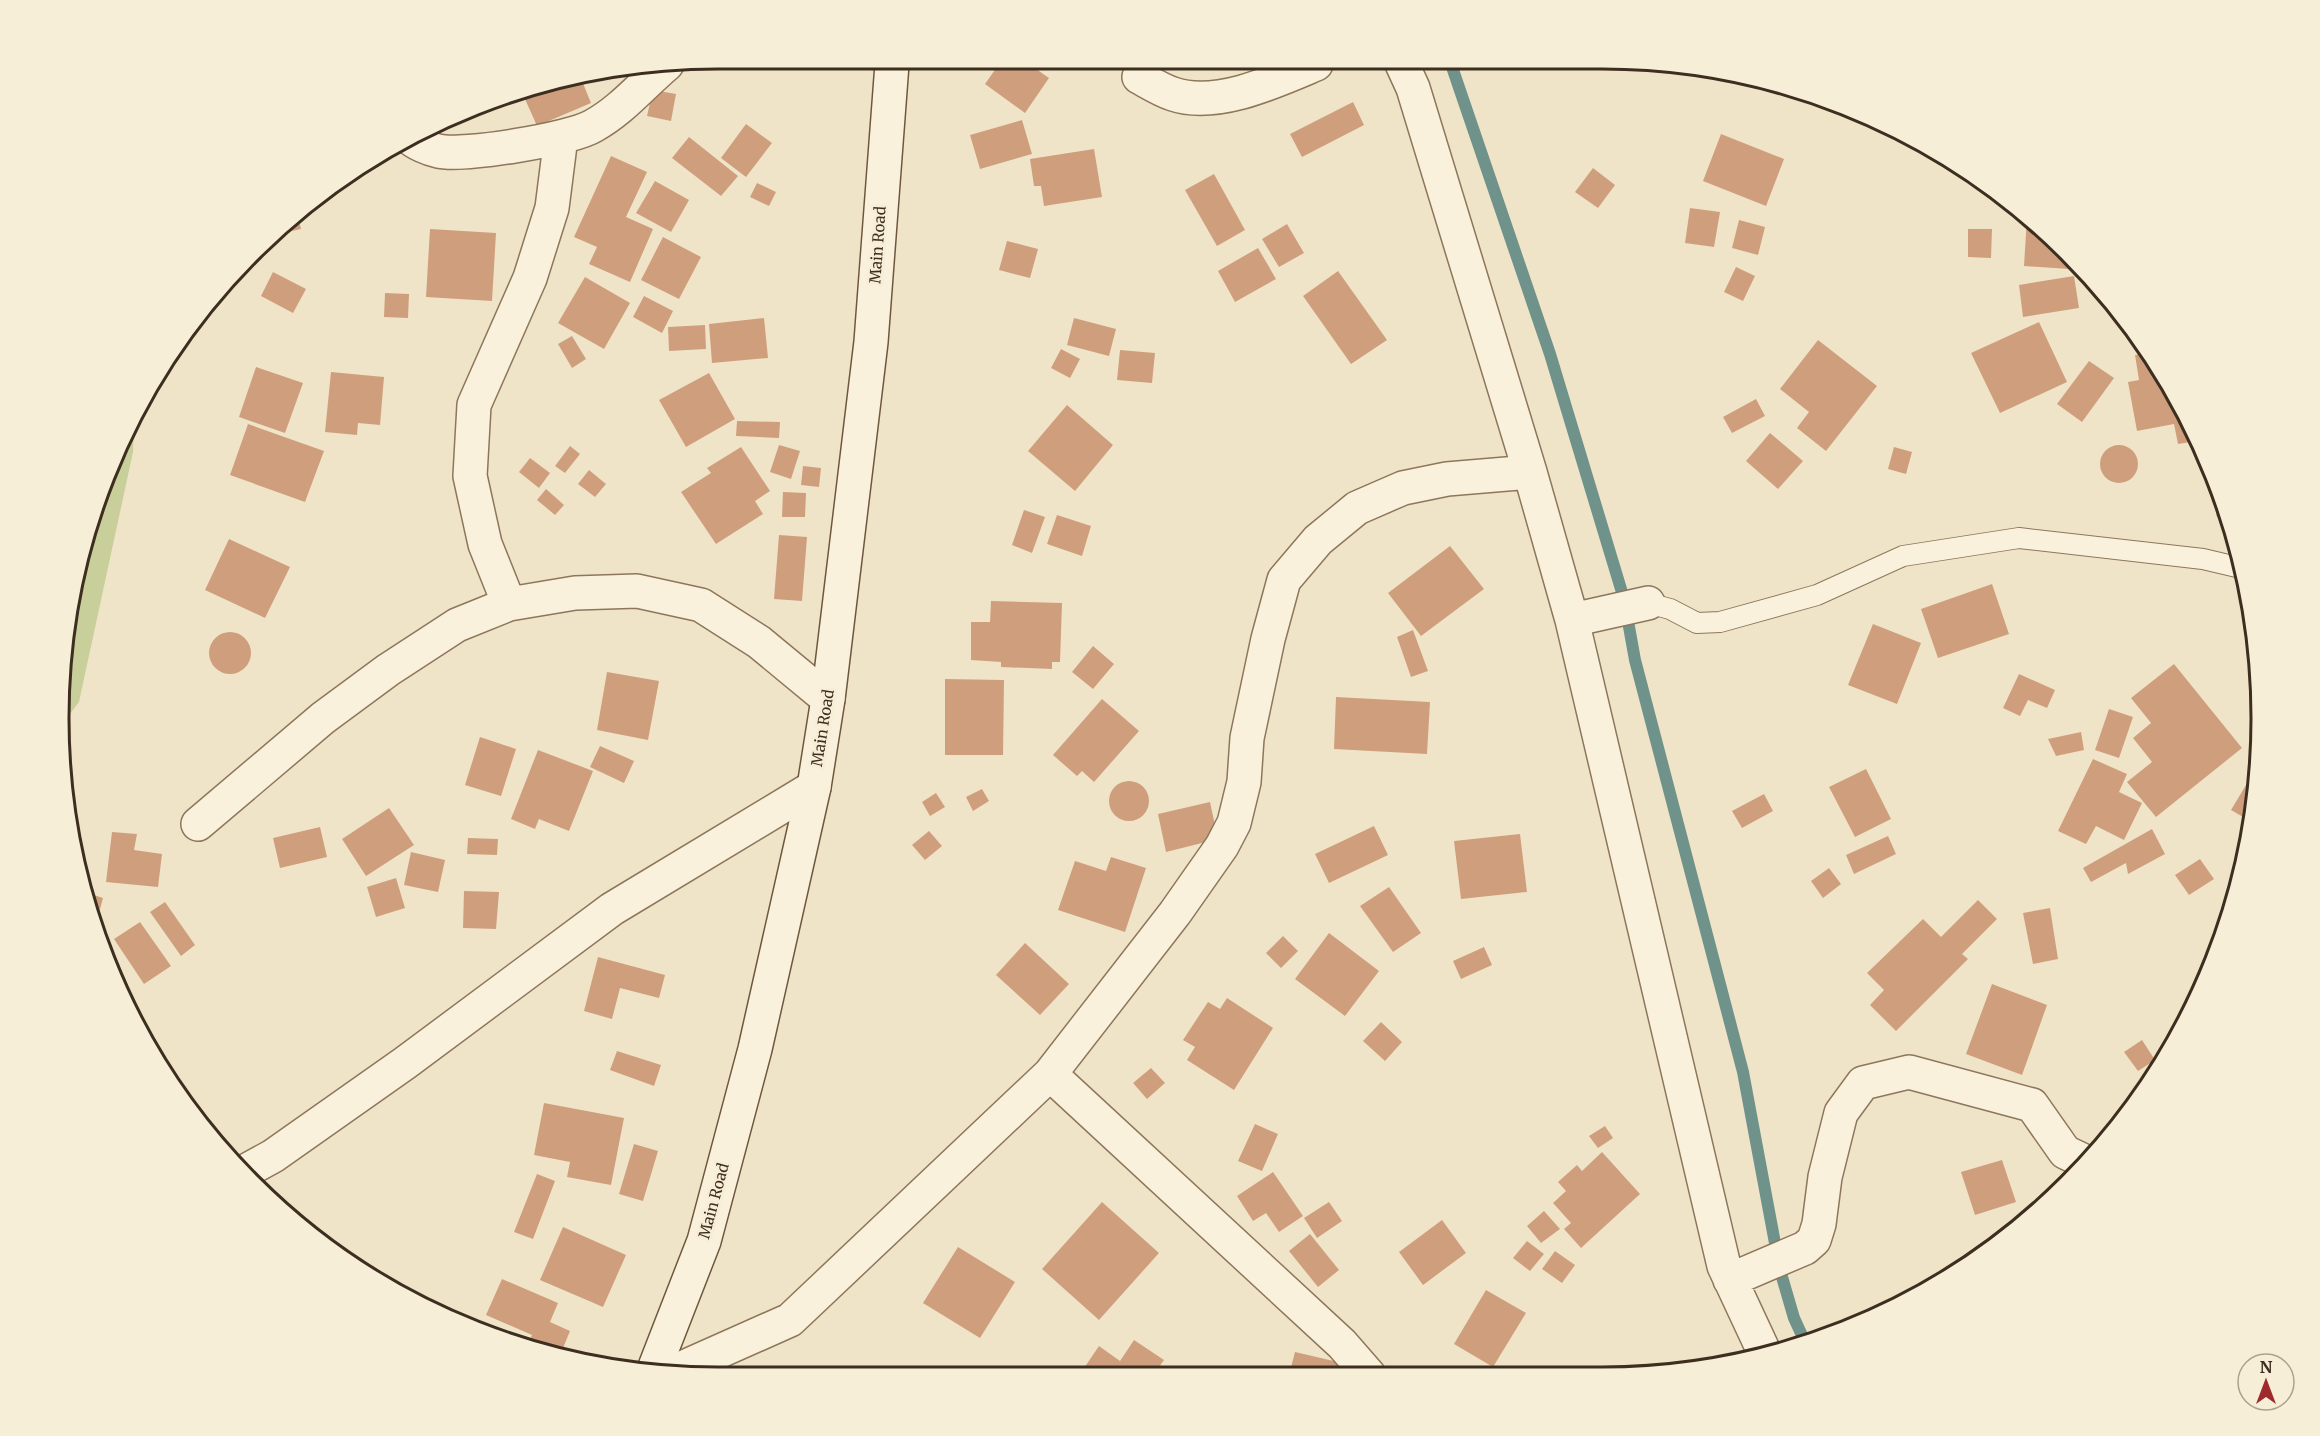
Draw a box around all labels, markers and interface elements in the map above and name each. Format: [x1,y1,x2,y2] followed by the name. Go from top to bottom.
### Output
[865,206,890,284] street label: Main Road
[807,688,838,768] street label: Main Road
[694,1161,733,1241] street label: Main Road
[2236,1352,2296,1412] north arrow
[2260,1357,2273,1377] text: N

